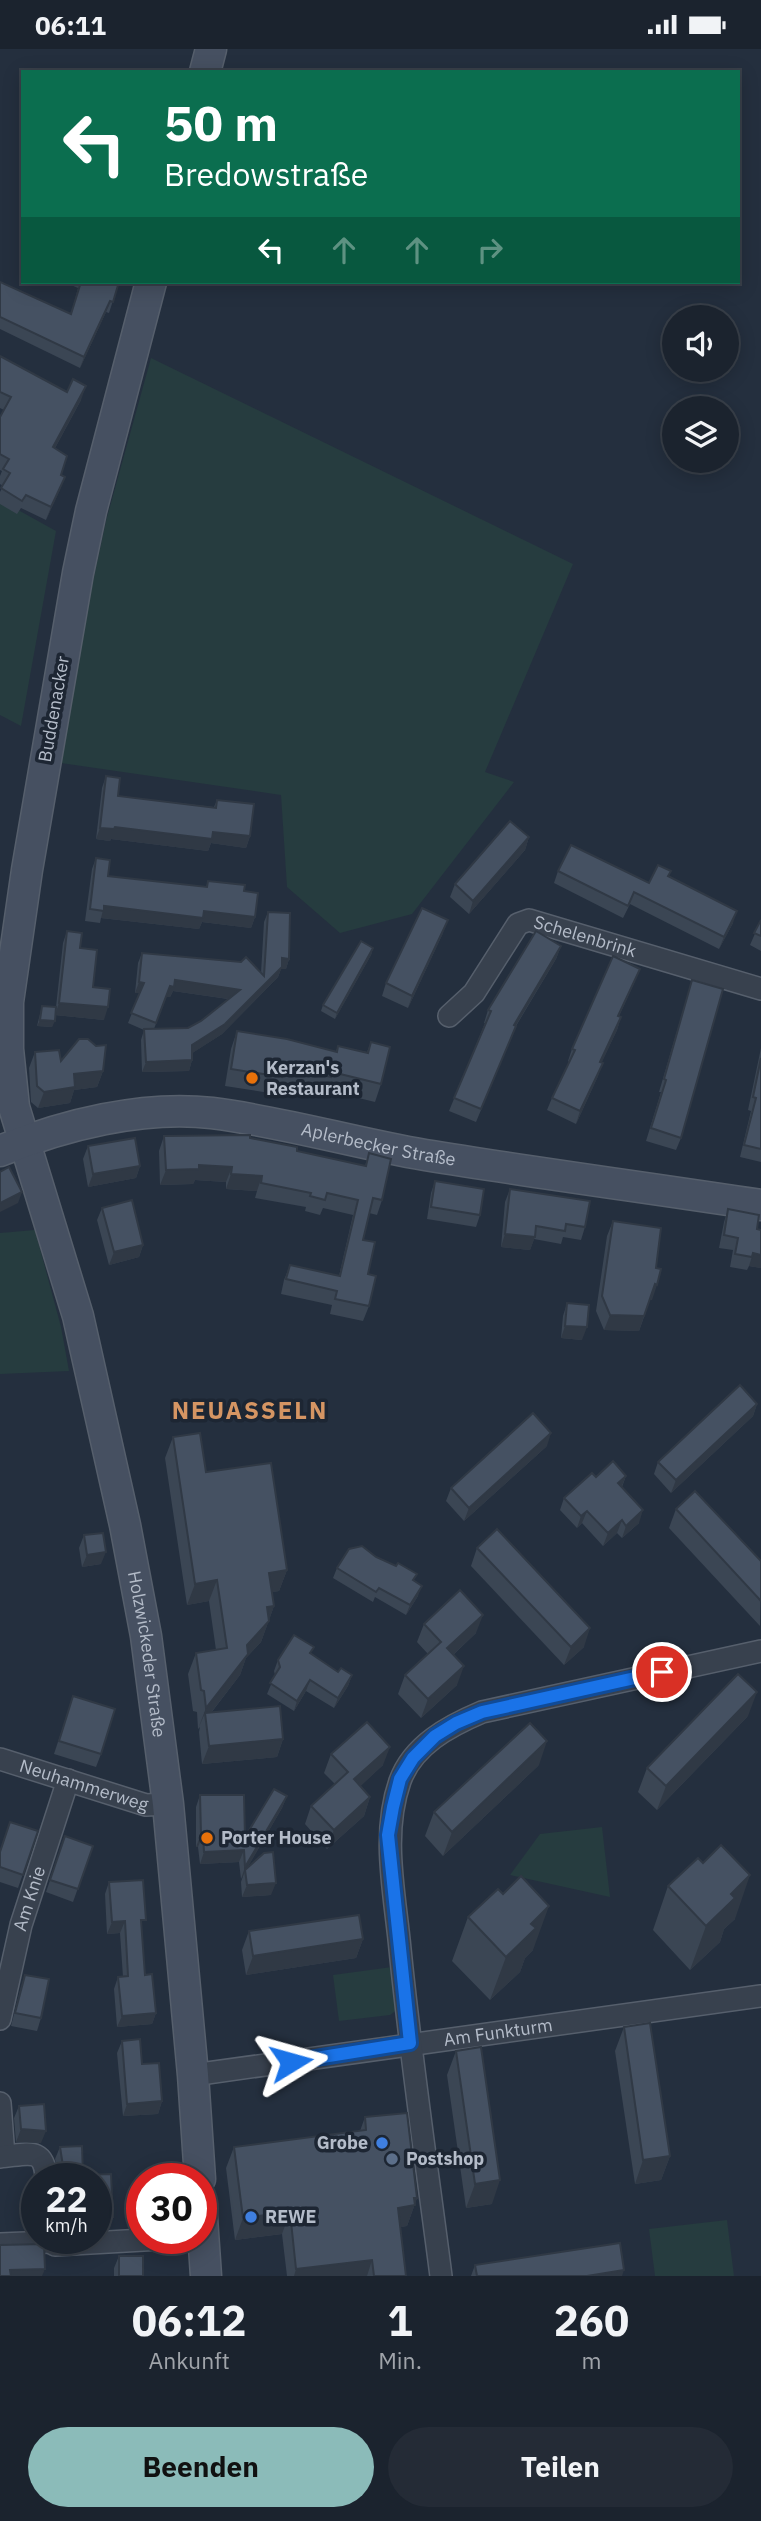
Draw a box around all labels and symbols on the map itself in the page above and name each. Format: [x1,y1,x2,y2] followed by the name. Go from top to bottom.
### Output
[33,654,74,764] street label: Buddenacker
[531,910,640,962] street label: Schelenbrink
[266,1056,360,1100] place label: Kerzan's Restaurant
[244,1070,260,1086] marker: Kerzan's Restaurant
[299,1117,458,1171] street label: Aplerbecker Straße
[172,1394,328,1426] district label: NEUASSELN
[123,1569,171,1739] street label: Holzwickeder Straße
[632,1642,692,1702] pin
[17,1754,152,1816] street label: Neuhammerweg
[221,1826,332,1849] place label: Porter House
[199,1830,215,1846] marker: Porter House
[8,1863,50,1933] street label: Am Knie
[442,2013,554,2051] street label: Am Funkturm
[254,2025,328,2099] position arrow
[317,2131,368,2154] place label: Grobe
[374,2135,390,2151] marker: Grobe
[406,2147,484,2170] place label: Postshop
[384,2151,400,2167] marker: Postshop
[126,2163,217,2254] speed limit sign: 30
[265,2205,317,2228] place label: REWE
[243,2209,259,2225] marker: REWE

